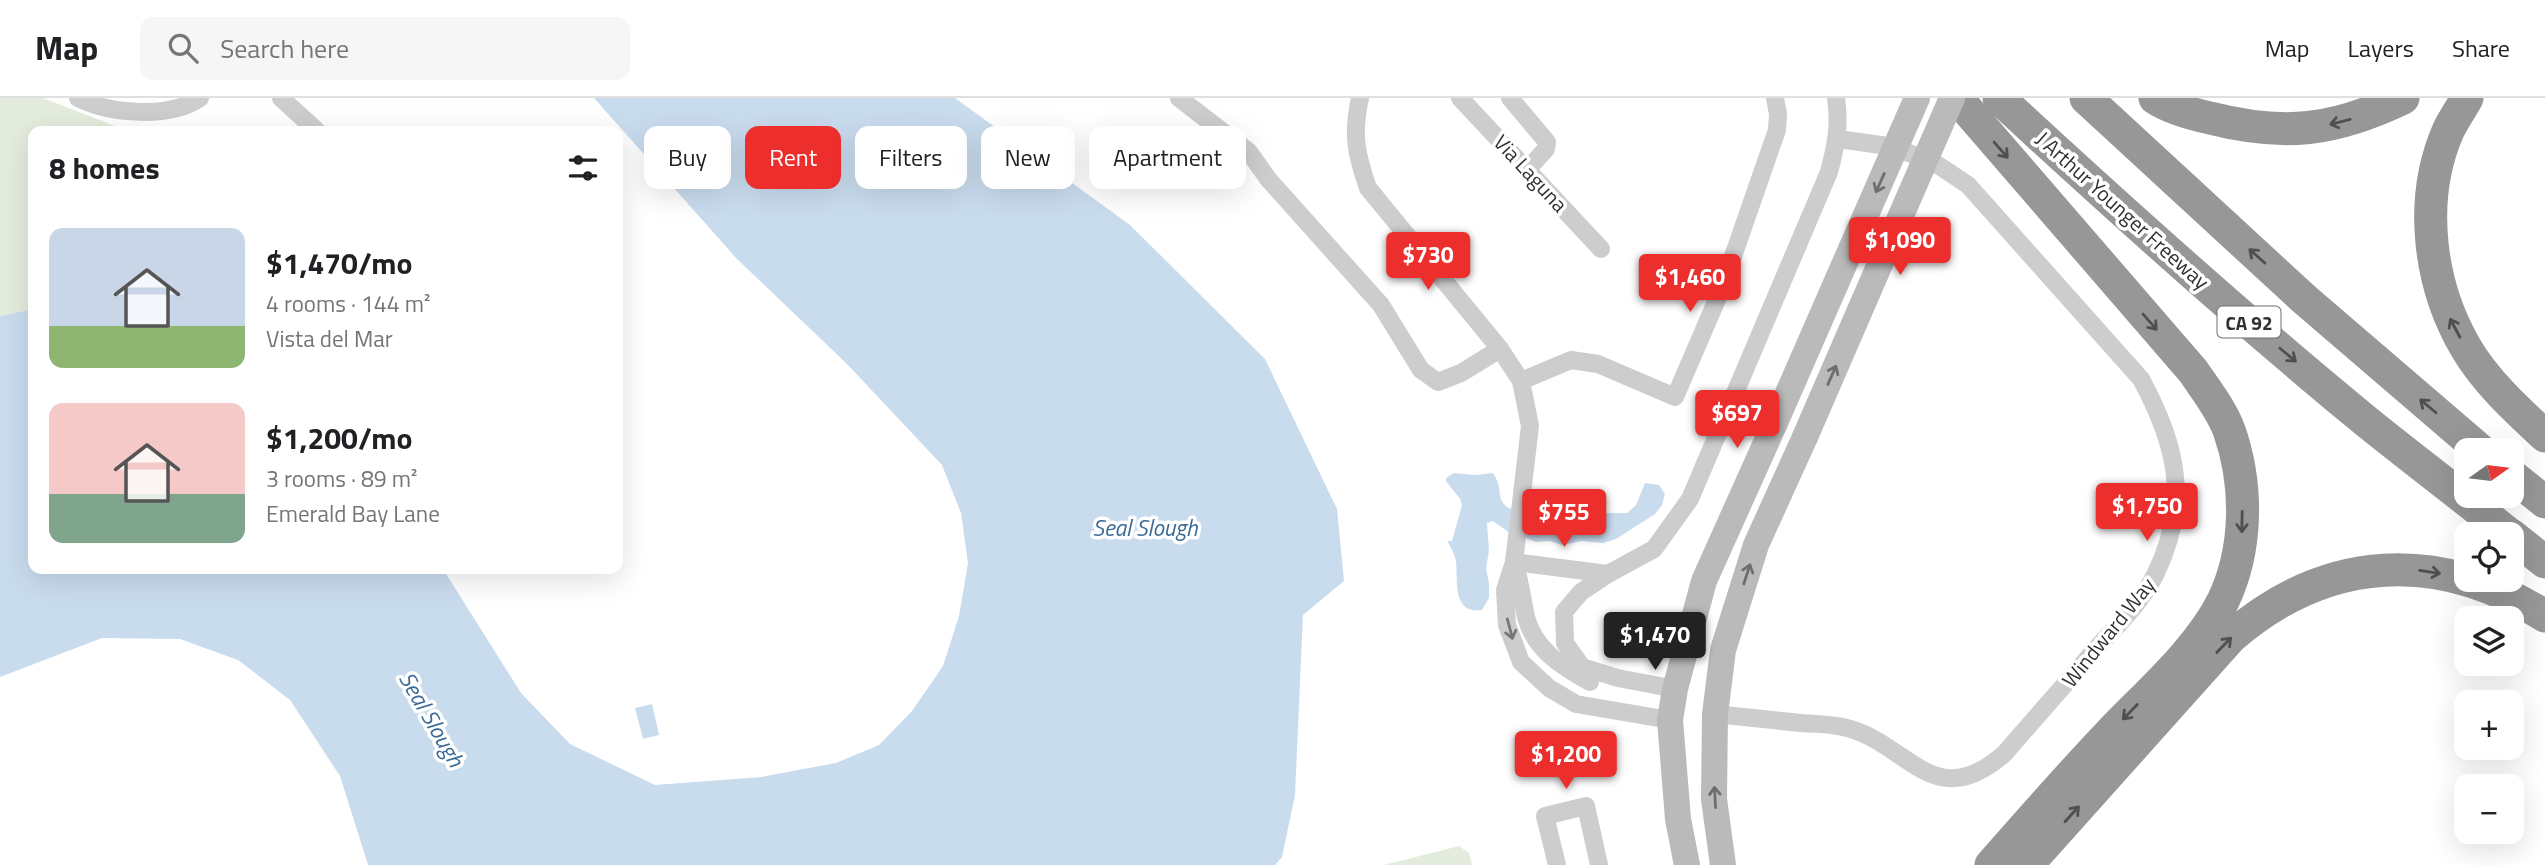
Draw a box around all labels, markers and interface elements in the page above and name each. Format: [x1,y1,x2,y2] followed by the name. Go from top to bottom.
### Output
[140,17,630,80] search box
[35,23,98,73] text: Map
[164,29,202,67] icon: search
[220,29,349,68] text: Search here
[2265,30,2310,66] text: Map
[2348,30,2414,66] text: Layers
[2452,30,2510,66] text: Share
[2329,116,2351,129] one-way arrow
[2029,123,2217,297] street label: J Arthur Younger Freeway
[644,126,731,189] chip: Buy
[745,126,841,189] chip: Rent
[855,126,967,189] chip: Filters
[981,126,1075,189] chip: New
[1089,126,1246,189] chip: Apartment
[1486,127,1576,219] street label: Via Laguna
[1993,140,2009,158] one-way arrow
[49,145,160,191] text: 8 homes
[564,149,602,187] icon: filters
[1873,172,1886,193] one-way arrow
[1843,218,1957,277] pin: $1,090
[1865,222,1935,257] text: $1,090
[1387,232,1469,292] pin: $730
[1402,237,1454,272] text: $730
[266,240,412,286] text: $1,470/mo
[2248,248,2266,264] one-way arrow
[1633,254,1747,314] pin: $1,460
[105,256,189,340] icon: home
[1655,259,1725,294] text: $1,460
[266,286,430,321] text: 4 rooms · 144 m²
[2218,306,2280,338] road number: CA 92
[2142,313,2158,331] one-way arrow
[2448,318,2462,339] one-way arrow
[266,321,393,356] text: Vista del Mar
[2278,347,2296,363] one-way arrow
[1826,364,1839,386] one-way arrow
[1696,390,1778,450] pin: $697
[1711,395,1763,430] text: $697
[2419,398,2437,414] one-way arrow
[266,415,412,461] text: $1,200/mo
[105,431,189,515] icon: home
[2454,438,2524,508] north arrow
[2454,438,2524,844] map controls
[266,461,417,496] text: 3 rooms · 89 m²
[2090,484,2204,543] pin: $1,750
[2112,488,2182,523] text: $1,750
[1523,490,1605,549] pin: $755
[1538,494,1590,529] text: $755
[266,496,440,531] text: Emerald Bay Lane
[1092,510,1198,545] water label: Seal Slough
[2235,510,2249,533] one-way arrow
[2454,522,2524,592] button: locate
[1741,563,1754,585] one-way arrow
[2419,566,2441,579] one-way arrow
[2054,570,2162,694] street label: Windward Way
[2454,606,2524,676] button: layers
[1598,612,1712,672] pin: $1,470
[1504,617,1517,639] one-way arrow
[1620,617,1690,652] text: $1,470
[2216,637,2233,654] one-way arrow
[391,665,474,774] water label: Seal Slough
[2454,690,2524,760] button: +
[2122,703,2139,720] one-way arrow
[1509,732,1623,791] pin: $1,200
[1531,736,1601,771] text: $1,200
[2454,774,2524,844] button: −
[1708,786,1721,809] one-way arrow
[2064,805,2080,823] one-way arrow

